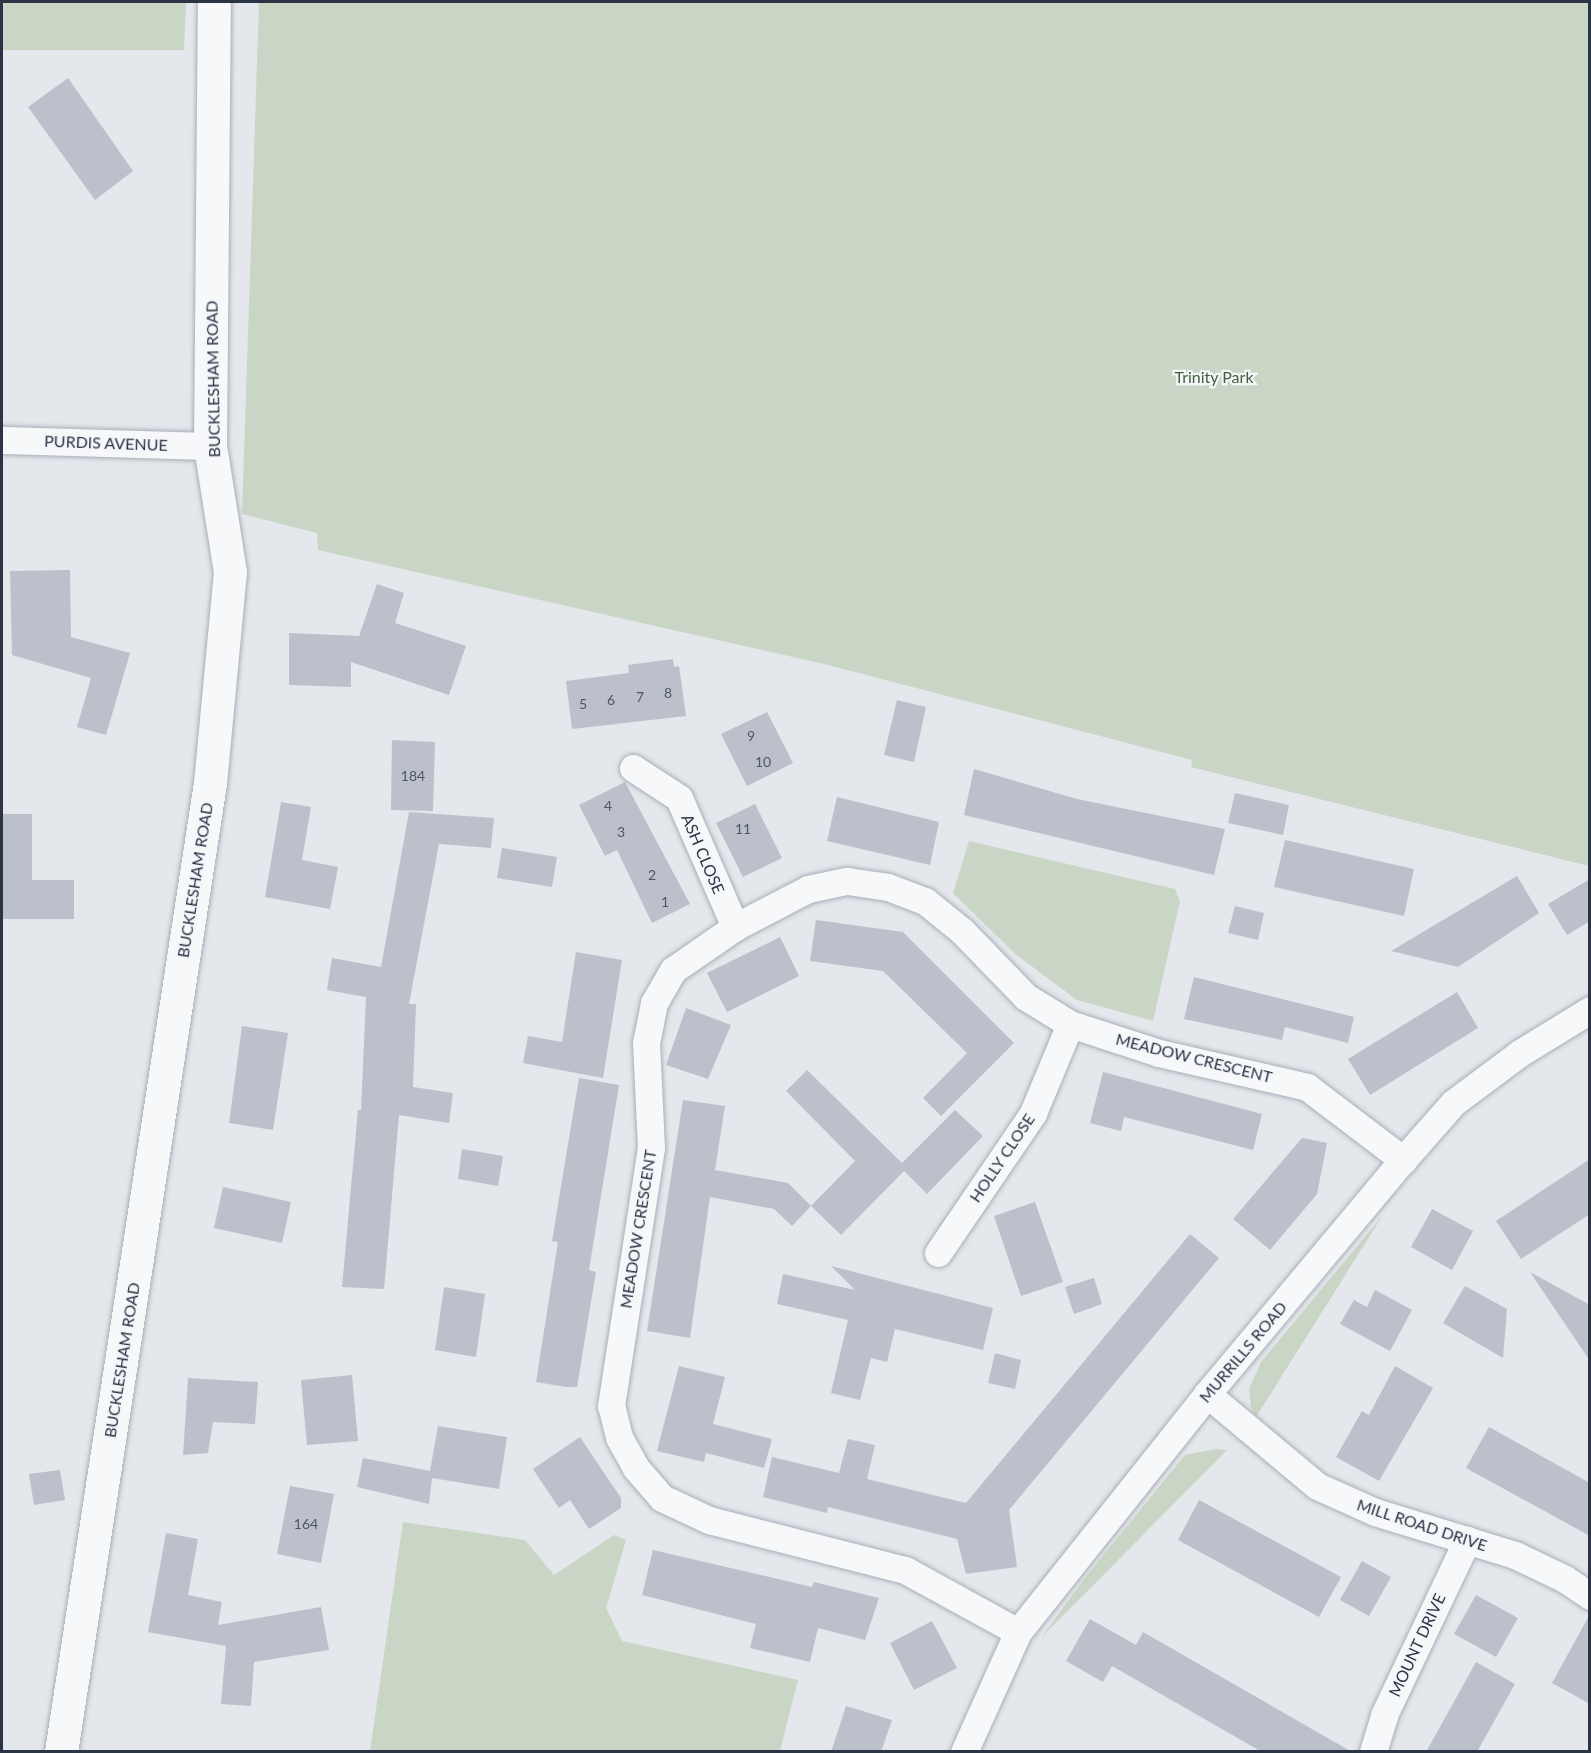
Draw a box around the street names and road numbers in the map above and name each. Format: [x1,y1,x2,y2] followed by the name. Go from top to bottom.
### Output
[202,300,224,458] street label: BUCKLESHAM ROAD
[44,431,168,455] street label: PURDIS AVENUE
[173,801,217,959] street label: BUCKLESHAM ROAD
[678,811,728,897] street label: ASH CLOSE
[1114,1029,1274,1087] street label: MEADOW CRESCENT
[965,1110,1039,1206] street label: HOLLY CLOSE
[616,1148,660,1310] street label: MEADOW CRESCENT
[100,1281,144,1439] street label: BUCKLESHAM ROAD
[1195,1298,1291,1406] street label: MURRILLS ROAD
[1354,1495,1490,1555] street label: MILL ROAD DRIVE
[1385,1590,1449,1700] street label: MOUNT DRIVE

